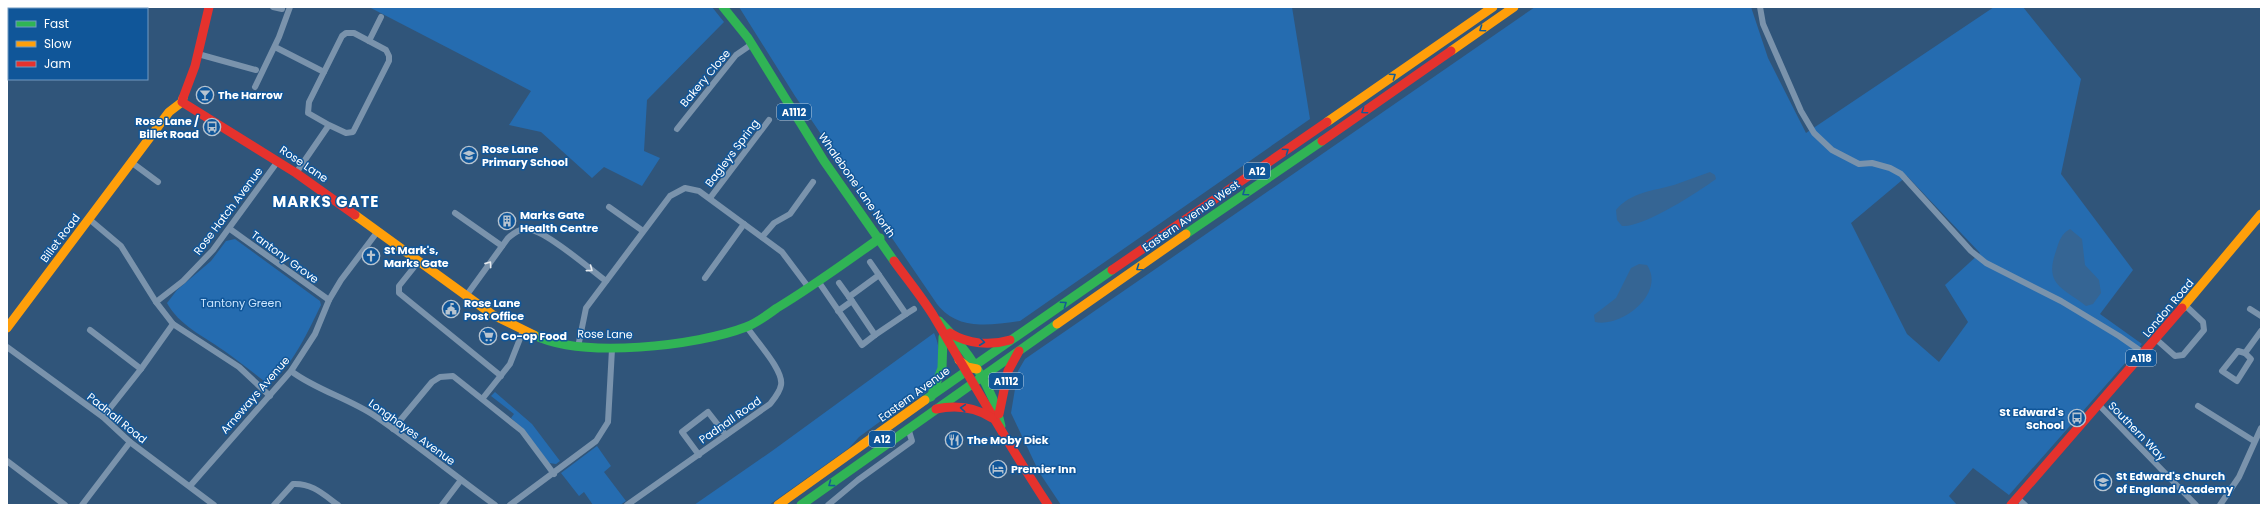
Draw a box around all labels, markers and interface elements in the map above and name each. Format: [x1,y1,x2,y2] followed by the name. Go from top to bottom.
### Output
[8,8,148,80] legend
[44,15,69,32] text: Fast
[1479,24,1486,32] one-way arrow
[44,35,72,52] text: Slow
[676,46,734,110] street label: Bakery Close
[44,55,71,72] text: Jam
[1389,73,1396,81] one-way arrow
[195,85,215,105] bar icon: The Harrow
[218,87,283,103] place label: The Harrow
[777,104,811,120] road number: A1112
[1361,106,1368,113] one-way arrow
[135,113,199,142] place label: Rose Lane / Billet Road
[701,116,763,190] street label: Bagleys Spring
[202,117,222,137] bus stop icon: Rose Lane / Billet Road
[815,129,899,241] street label: Whalebone Lane North
[482,141,568,170] place label: Rose Lane Primary School
[277,142,332,186] street label: Rose Lane
[459,145,479,165] school or university icon: Rose Lane Primary School
[1282,148,1289,156] one-way arrow
[1244,163,1270,179] road number: A12
[190,164,266,258] street label: Rose Hatch Avenue
[1139,176,1243,256] street label: Eastern Avenue West
[1243,188,1250,195] one-way arrow
[273,191,379,212] district label: MARKS GATE
[520,207,598,236] place label: Marks Gate Health Centre
[36,210,84,266] street label: Billet Road
[497,211,517,231] building icon: Marks Gate Health Centre
[248,227,322,287] street label: Tantony Grove
[384,242,449,271] place label: St Mark's, Marks Gate
[361,246,381,266] church icon: St Mark's, Marks Gate
[484,261,492,268] one-way arrow
[1136,263,1143,270] one-way arrow
[586,264,593,272] one-way arrow
[2139,275,2197,341] street label: London Road
[201,295,281,311] park label: Tantony Green
[464,295,524,324] place label: Rose Lane Post Office
[441,299,461,319] public building icon: Rose Lane Post Office
[1060,302,1067,309] one-way arrow
[478,326,498,346] supermarket icon: Co-op Food
[577,326,633,342] street label: Rose Lane
[501,328,567,344] place label: Co-op Food
[978,337,985,346] one-way arrow
[2126,350,2156,366] road number: A118
[217,353,293,437] street label: Arneways Avenue
[875,362,953,425] street label: Eastern Avenue
[989,373,1023,389] road number: A1112
[84,389,150,447] street label: Padnall Road
[696,393,764,447] street label: Padnall Road
[365,395,459,469] street label: Longhayes Avenue
[2105,398,2170,465] street label: Southern Way
[960,403,966,412] one-way arrow
[1999,404,2064,433] place label: St Edward's School
[2067,408,2087,428] bus stop icon: St Edward's School
[944,430,964,450] restaurant icon: The Moby Dick
[869,431,895,447] road number: A12
[967,432,1049,448] place label: The Moby Dick
[988,459,1008,479] hotel icon: Premier Inn
[1011,461,1076,477] place label: Premier Inn
[2116,468,2233,497] place label: St Edward's Church of England Academy
[2093,472,2113,492] school or university icon: St Edward's Church of England Academy
[828,479,835,486] one-way arrow

